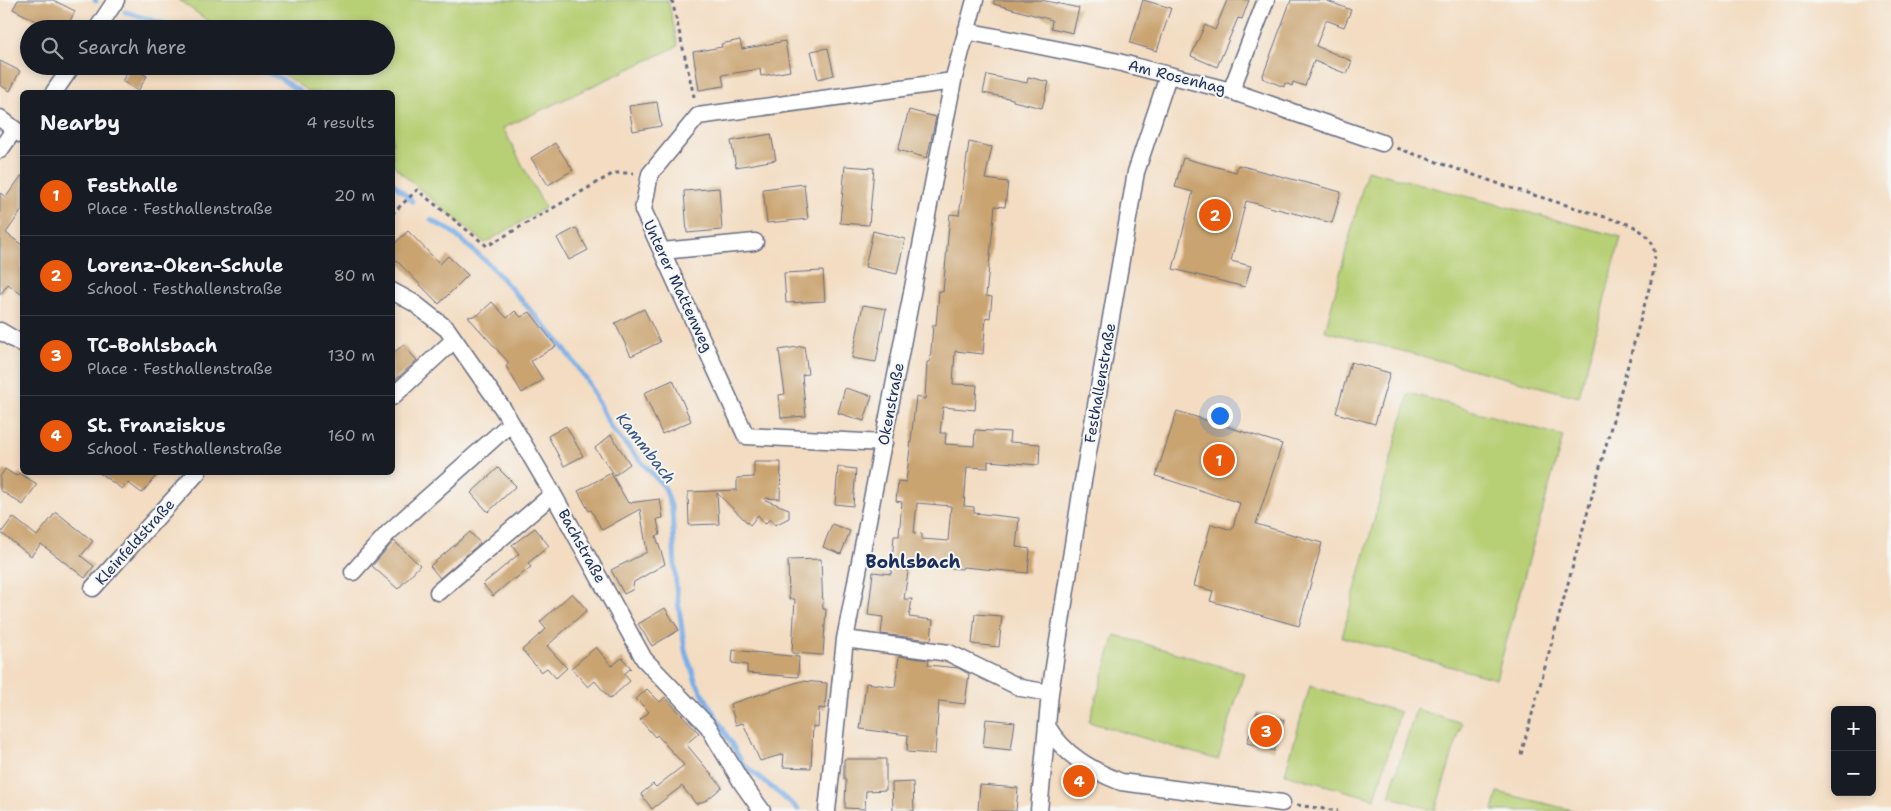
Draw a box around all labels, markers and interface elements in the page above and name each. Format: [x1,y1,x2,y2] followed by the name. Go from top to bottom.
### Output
[20,20,395,75] search box
[38,34,66,62] icon: search
[78,35,187,60] text: Search here
[1126,55,1228,99] street label: Am Rosenhag
[40,109,120,137] text: Nearby
[306,112,375,133] text: 4 results
[87,173,178,198] text: Festhalle
[52,185,60,206] text: 1
[334,185,375,206] text: 20 m
[1199,196,1231,234] pin: 2
[87,198,273,219] text: Place · Festhallenstraße
[639,217,717,355] street label: Unterer Mattenweg
[87,253,283,278] text: Lorenz-Oken-Schule
[50,265,62,286] text: 2
[334,265,375,286] text: 80 m
[87,278,282,299] text: School · Festhallenstraße
[1080,321,1120,445] street label: Festhallenstraße
[87,333,218,358] text: TC-Bohlsbach
[50,345,62,366] text: 3
[328,345,375,366] text: 130 m
[87,358,273,379] text: Place · Festhallenstraße
[873,361,909,447] street label: Okenstraße
[1207,403,1233,429] your location
[612,408,680,488] water label: Kammbach
[87,413,226,438] text: St. Franziskus
[50,425,62,446] text: 4
[328,425,375,446] text: 160 m
[87,438,282,459] text: School · Festhallenstraße
[1203,441,1235,479] pin: 1
[91,495,179,589] street label: Kleinfeldstraße
[553,505,611,587] street label: Bachstraße
[865,550,961,574] district label: Bohlsbach
[1831,706,1876,796] map controls
[1831,706,1876,751] button: +
[1250,712,1282,750] pin: 3
[1831,751,1876,796] button: −
[1063,762,1095,800] pin: 4

